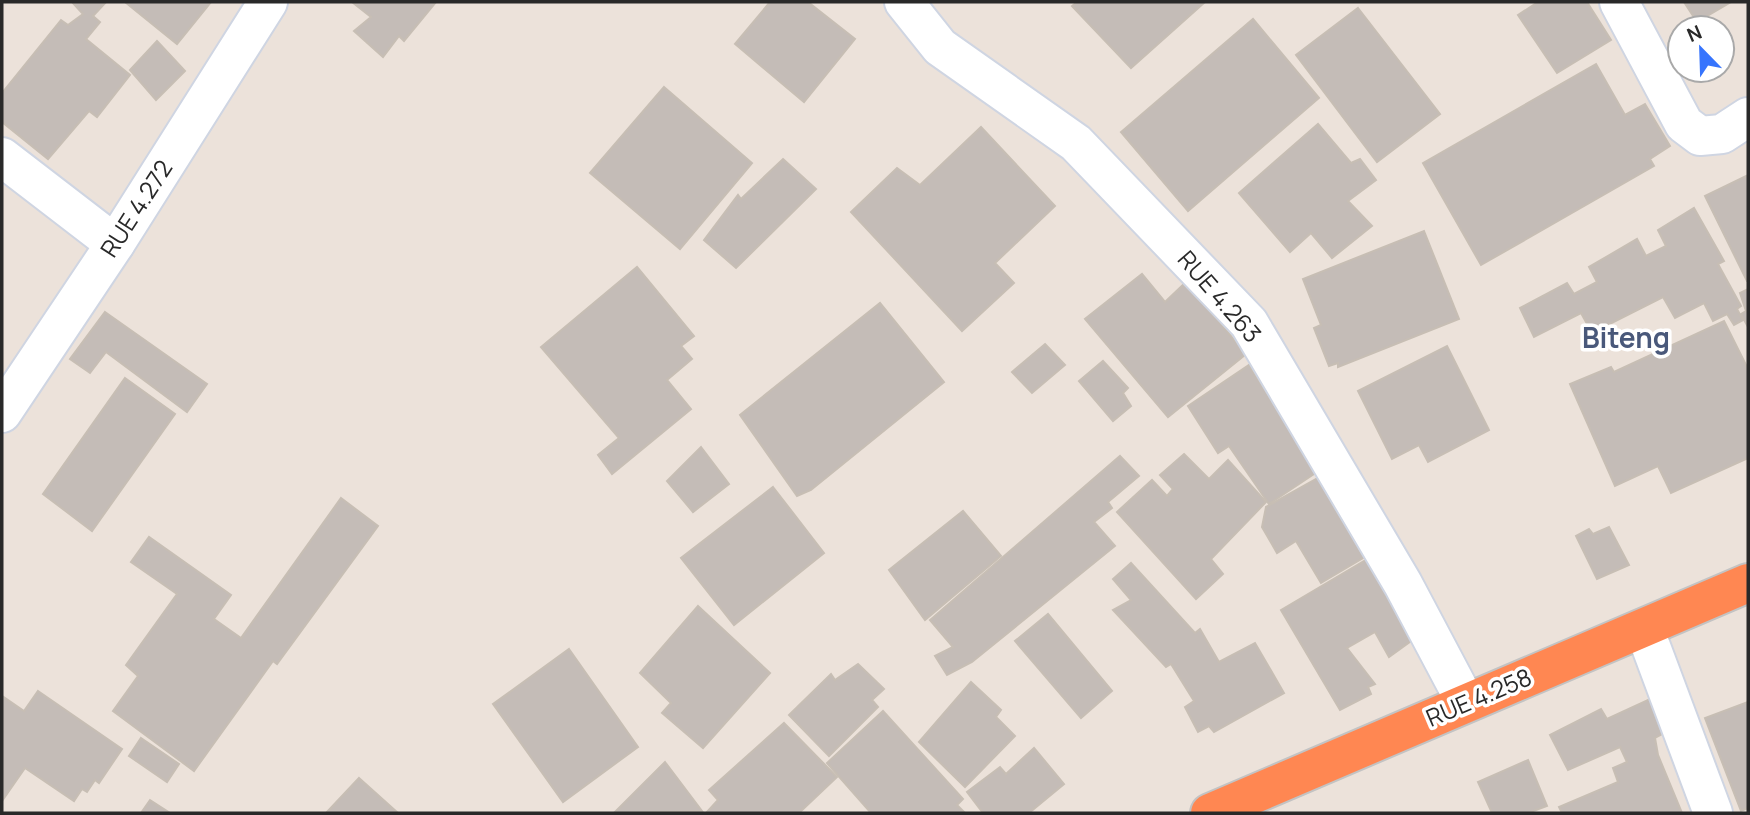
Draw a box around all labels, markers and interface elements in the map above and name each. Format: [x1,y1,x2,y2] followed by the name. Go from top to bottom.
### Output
[1666,14,1736,84] north arrow
[1683,19,1706,48] text: N
[92,153,179,263] street label: RUE 4.272
[1171,243,1269,349] street label: RUE 4.263
[1582,318,1670,356] district label: Biteng
[1421,660,1536,734] street label: RUE 4.258

